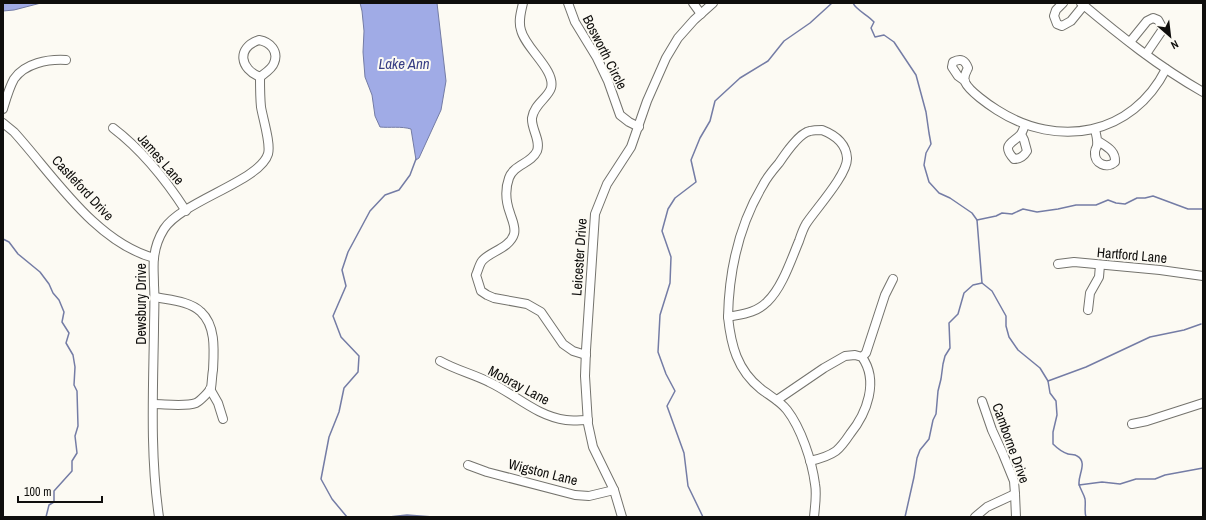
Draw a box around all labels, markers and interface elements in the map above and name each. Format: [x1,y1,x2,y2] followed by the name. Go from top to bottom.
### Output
[579,12,631,92] street label: Bosworth Circle
[1150,16,1190,56] north arrow
[1169,37,1181,53] text: N
[378,53,430,74] water label: Lake Ann
[134,129,188,189] street label: James Lane
[48,152,118,224] street label: Castleford Drive
[567,218,591,296] street label: Leicester Drive
[1096,243,1168,267] street label: Hartford Lane
[132,263,150,345] street label: Dewsbury Drive
[485,361,553,409] street label: Mobray Lane
[988,400,1034,486] street label: Camborne Drive
[506,455,580,489] street label: Wigston Lane
[18,478,102,504] scale bar
[24,484,51,500] text: 100 m

